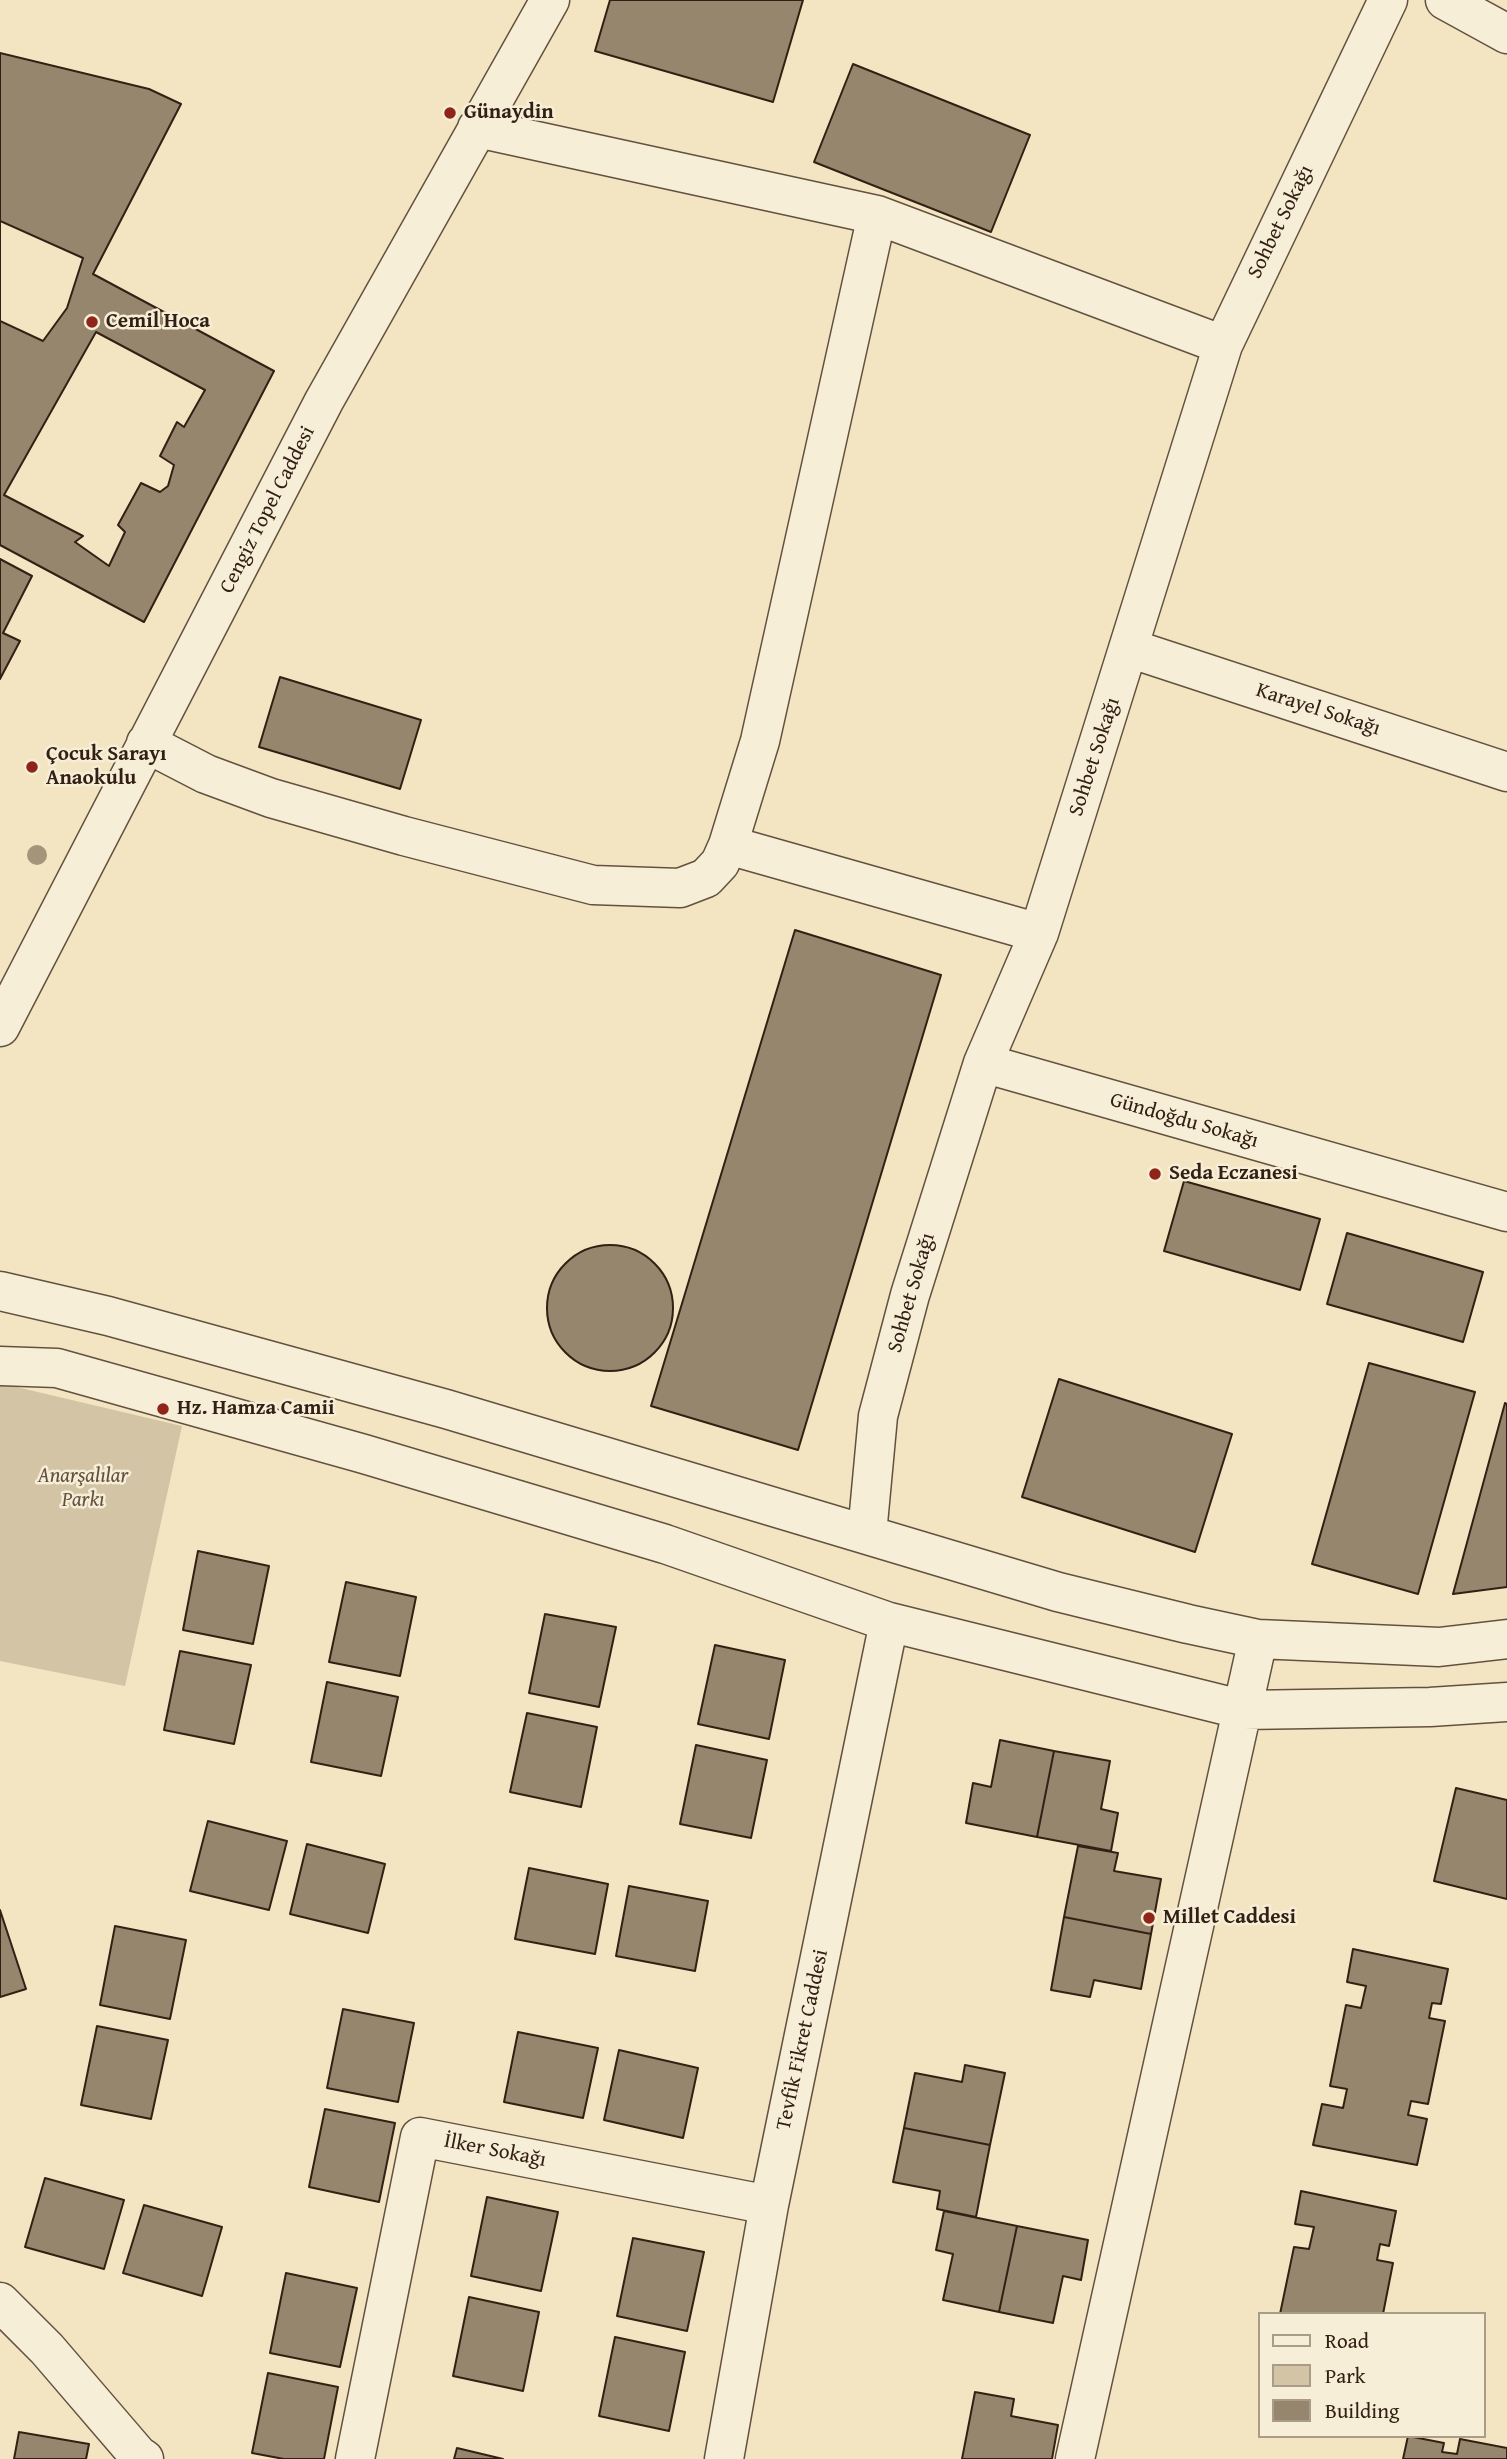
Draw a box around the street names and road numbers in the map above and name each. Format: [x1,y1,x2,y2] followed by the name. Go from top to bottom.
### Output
[1243,161,1319,283] street label: Sohbet Sokağı
[215,422,321,598] street label: Cengiz Topel Caddesi
[1253,678,1383,742] street label: Karayel Sokağı
[1064,694,1126,820] street label: Sohbet Sokağı
[1107,1088,1261,1154] street label: Gündoğdu Sokağı
[883,1230,941,1356] street label: Sohbet Sokağı
[772,1947,834,2133] street label: Tevfik Fikret Caddesi
[442,2129,548,2173] street label: İlker Sokağı

